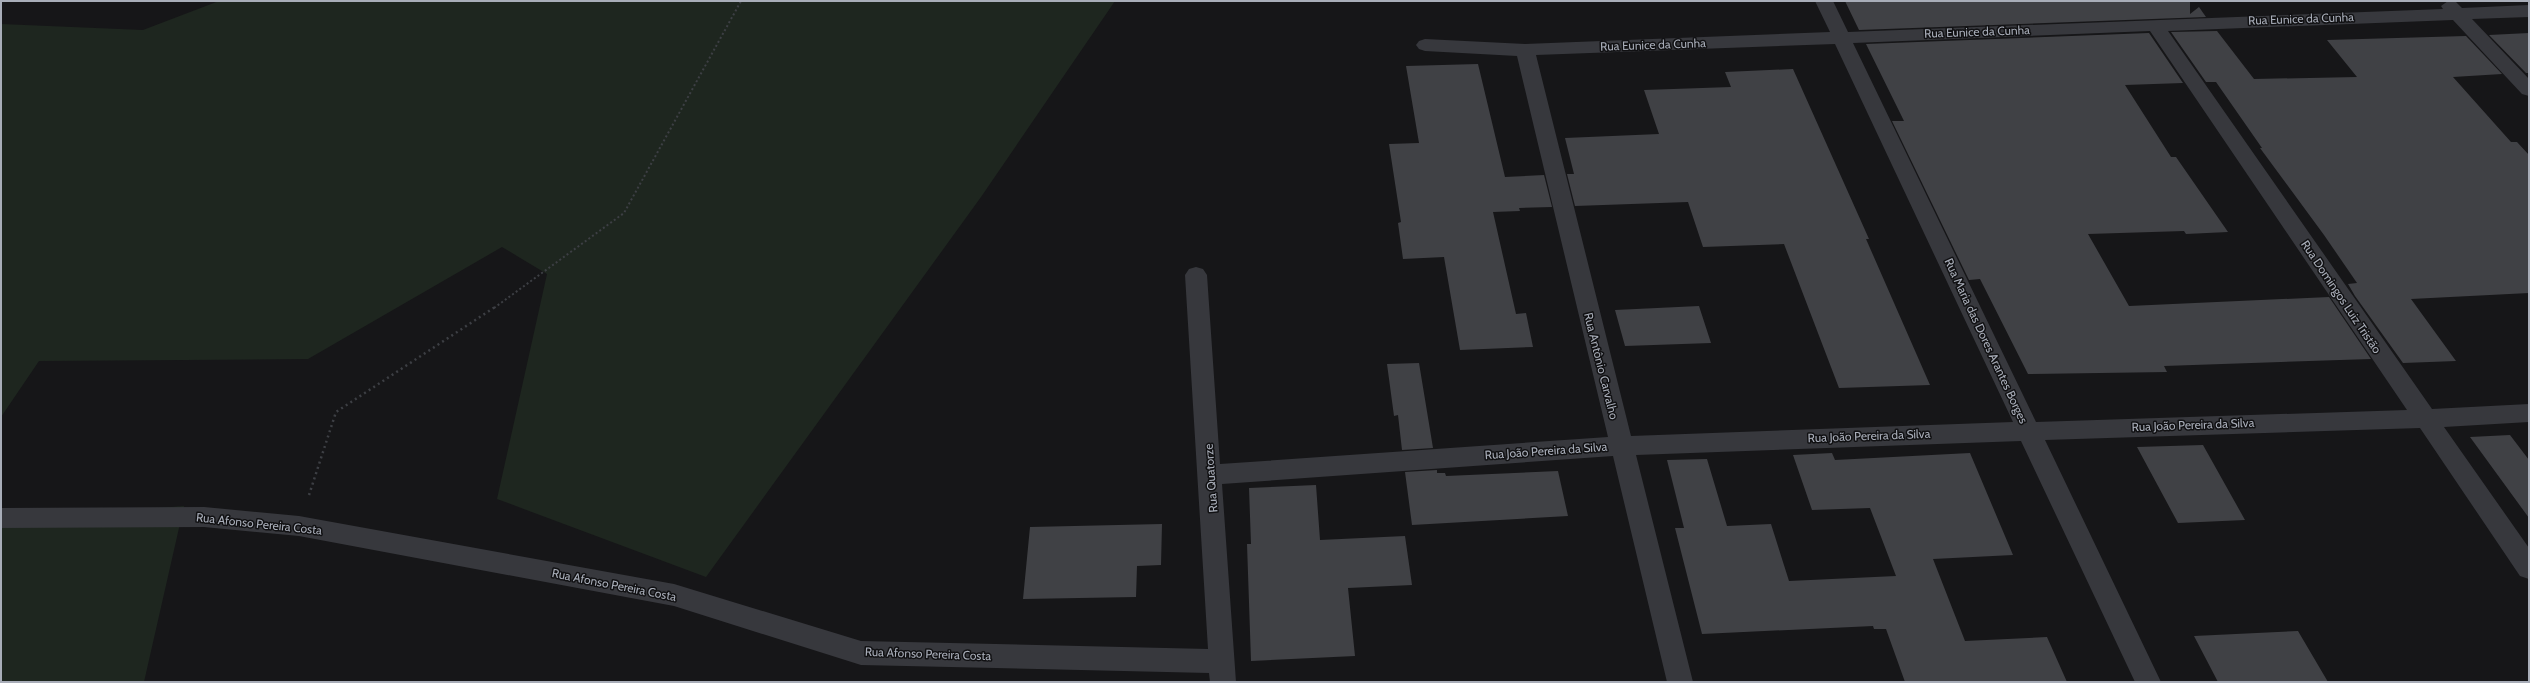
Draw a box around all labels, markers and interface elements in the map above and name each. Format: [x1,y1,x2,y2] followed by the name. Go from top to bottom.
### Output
[2248,9,2354,28] street label: Rua Eunice da Cunha
[1924,22,2030,41] street label: Rua Eunice da Cunha
[1600,35,1706,54] street label: Rua Eunice da Cunha
[2298,237,2385,356] street label: Rua Domingos Luiz Tristão
[1941,256,2031,426] street label: Rua Maria das Dores Arantes Borges
[1581,311,1622,421] street label: Rua Antônio Carvalho
[2131,415,2255,434] street label: Rua João Pereira da Silva
[1807,426,1931,445] street label: Rua João Pereira da Silva
[1484,439,1608,462] street label: Rua João Pereira da Silva
[1201,443,1220,513] street label: Rua Quatorze
[195,509,323,538] street label: Rua Afonso Pereira Costa
[551,565,678,604] street label: Rua Afonso Pereira Costa
[865,644,992,663] street label: Rua Afonso Pereira Costa

